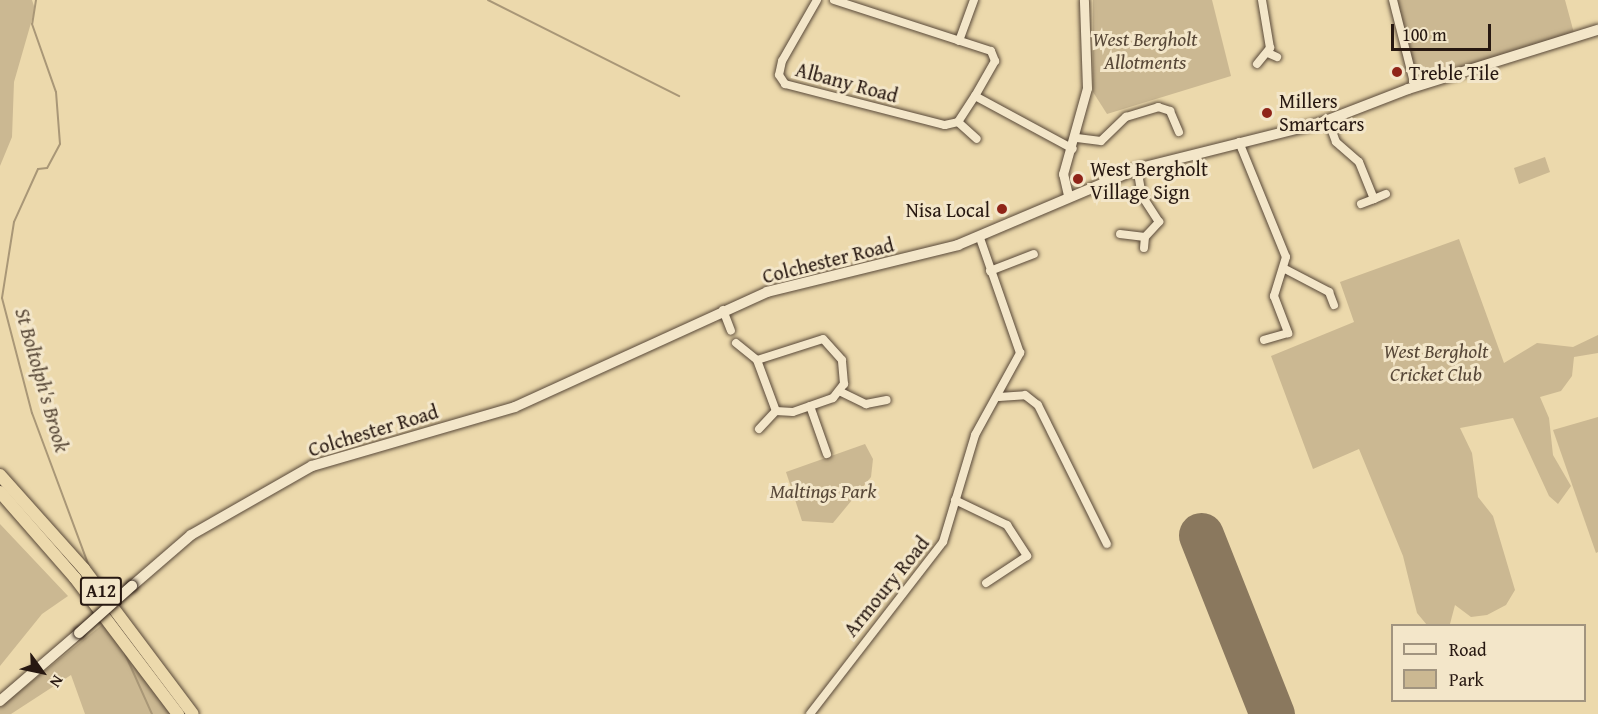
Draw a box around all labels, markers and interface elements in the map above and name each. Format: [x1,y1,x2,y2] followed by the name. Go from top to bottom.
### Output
[1394,12,1494,50] scale bar
[1402,21,1447,48] text: 100 m
[1093,26,1197,73] park label: West Bergholt Allotments
[793,57,901,107] street label: Albany Road
[1409,60,1499,84] place label: Treble Tile
[1390,65,1404,79] marker: Treble Tile
[1279,89,1364,136] place label: Millers Smartcars
[1260,106,1274,120] marker: Millers Smartcars
[1090,156,1208,203] place label: West Bergholt Village Sign
[1071,172,1085,186] marker: West Bergholt Village Sign
[906,197,990,221] place label: Nisa Local
[995,202,1009,216] marker: Nisa Local
[760,232,896,288] street label: Colchester Road
[9,305,75,455] water label: St Boltolph's Brook
[1384,338,1488,385] park label: West Bergholt Cricket Club
[305,399,441,461] street label: Colchester Road
[770,478,876,502] park label: Maltings Park
[838,531,934,641] street label: Armoury Road
[78,576,124,606] road number: A12
[1391,624,1586,702] legend
[1449,636,1487,663] text: Road
[12,642,72,702] north arrow
[1449,666,1484,693] text: Park
[44,671,70,693] text: N

